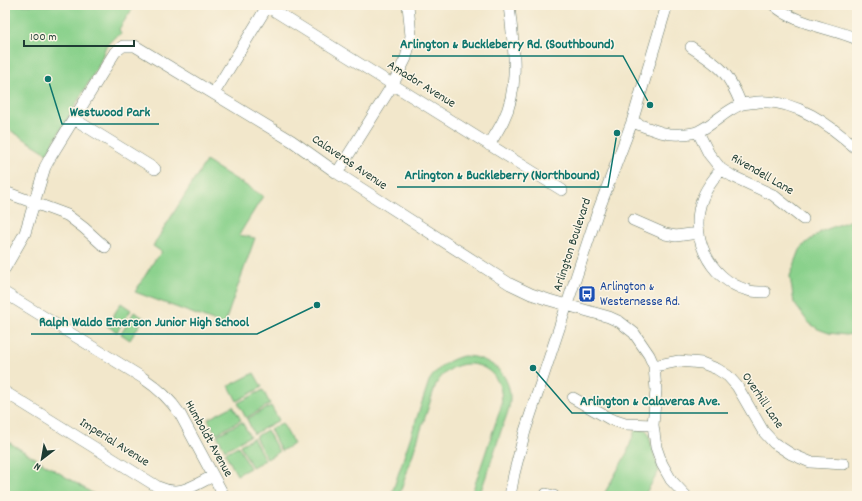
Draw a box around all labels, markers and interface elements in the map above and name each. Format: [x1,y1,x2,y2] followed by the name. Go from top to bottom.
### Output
[24,22,134,48] scale bar
[30,29,57,46] text: 100 m
[392,30,623,56] callout: Arlington & Buckleberry Rd. (Southbound)
[400,35,614,55] text: Arlington & Buckleberry Rd. (Southbound)
[383,56,459,114] street label: Amador Avenue
[62,98,159,124] callout: Westwood Park
[70,103,150,123] text: Westwood Park
[307,131,391,196] street label: Calaveras Avenue
[727,149,797,201] street label: Rivendell Lane
[397,161,608,187] callout: Arlington & Buckleberry (Northbound)
[404,166,600,186] text: Arlington & Buckleberry (Northbound)
[549,196,597,294] street label: Arlington Boulevard
[600,278,680,312] place label: Arlington & Westernesse Rd.
[577,284,597,304] bus stop icon: Arlington & Westernesse Rd.
[31,308,257,334] callout: Ralph Waldo Emerson Junior High School
[39,313,250,333] text: Ralph Waldo Emerson Junior High School
[736,369,788,433] street label: Overhill Lane
[572,387,728,413] callout: Arlington & Calaveras Ave.
[580,392,720,412] text: Arlington & Calaveras Ave.
[179,397,237,481] street label: Humboldt Avenue
[75,414,153,472] street label: Imperial Avenue
[22,439,62,479] north arrow
[31,457,44,474] text: N

